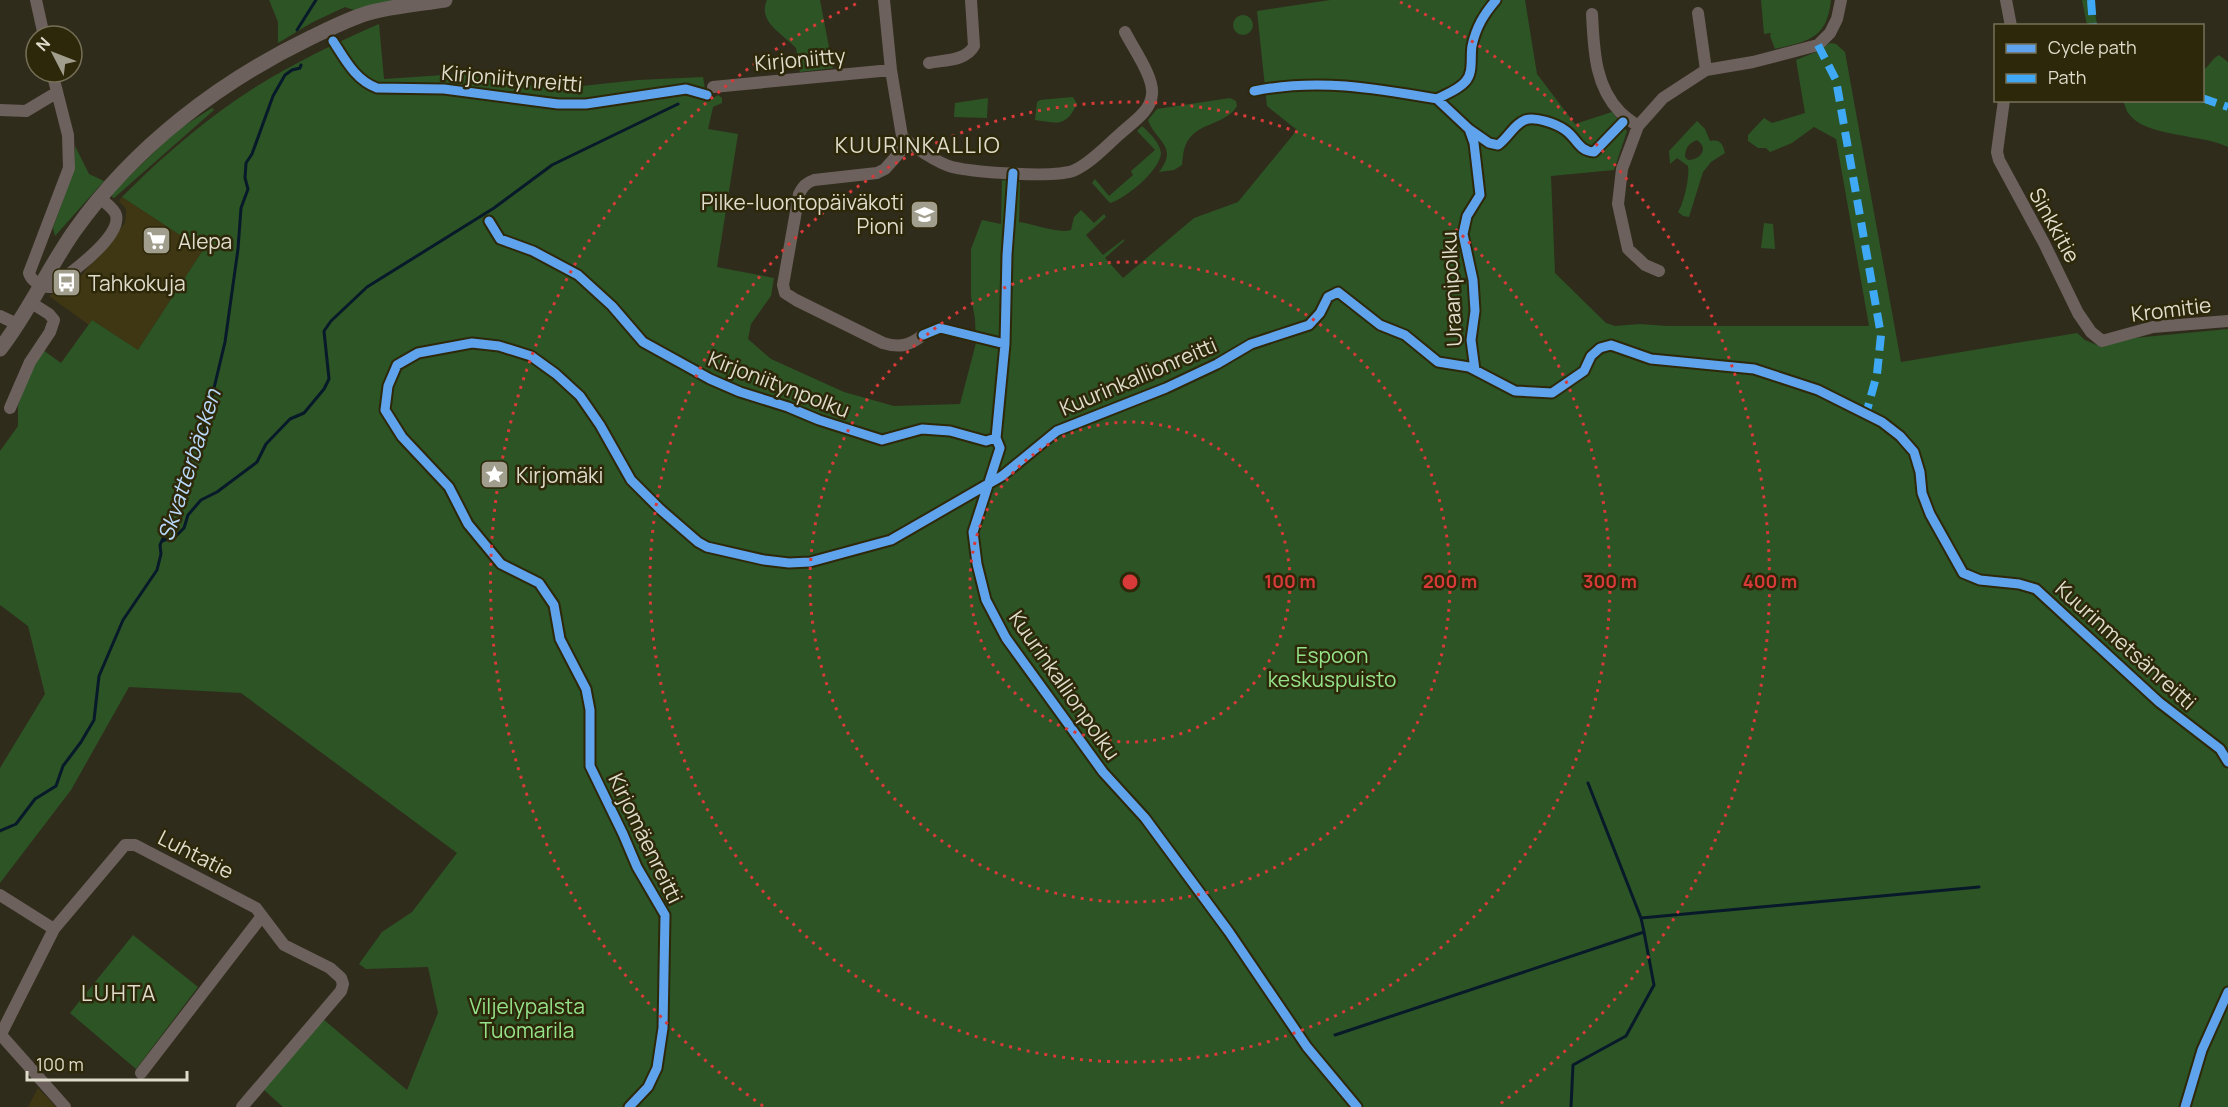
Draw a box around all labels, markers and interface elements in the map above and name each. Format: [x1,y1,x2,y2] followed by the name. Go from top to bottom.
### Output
[24,24,84,84] north arrow
[1994,24,2204,102] legend
[31,32,55,56] text: N
[2048,35,2137,59] text: Cycle path
[753,41,847,77] street label: Kirjoniitty
[440,58,584,98] street label: Kirjoniitynreitti
[2048,65,2086,89] text: Path
[835,130,1001,160] district label: KUURINKALLIO
[2023,183,2087,267] street label: Sinkkitie
[701,188,904,240] place label: Pilke-luontopäiväkoti Pioni
[909,198,941,230] school or university icon: Pilke-luontopäiväkoti Pioni
[141,225,173,257] supermarket icon: Alepa
[178,227,232,255] place label: Alepa
[1434,231,1468,347] street label: Uraanipolku
[51,267,83,299] bus stop icon: Tahkokuja
[88,269,186,297] place label: Tahkokuja
[2129,290,2213,328] street label: Kromitie
[1055,330,1221,422] street label: Kuurinkallionreitti
[704,344,854,424] street label: Kirjoniitynpolku
[150,384,228,545] water label: Skvatterbäcken
[479,459,511,491] place icon: Kirjomäki
[516,461,603,489] place label: Kirjomäki
[1264,569,1316,593] text: 100 m
[1423,569,1477,593] text: 200 m
[1583,569,1637,593] text: 300 m
[1743,569,1797,593] text: 400 m
[1120,572,1140,592] centre of rings
[2050,574,2202,716] street label: Kuurinmetsänreitti
[1003,605,1127,765] street label: Kuurinkallionpolku
[1268,641,1396,693] park label: Espoon keskuspuisto
[602,768,690,908] street label: Kirjomäenreitti
[153,823,239,885] street label: Luhtatie
[81,978,157,1008] district label: LUHTA
[469,992,585,1044] park label: Viljelypalsta Tuomarila
[27,1044,188,1082] scale bar
[36,1052,84,1076] text: 100 m

